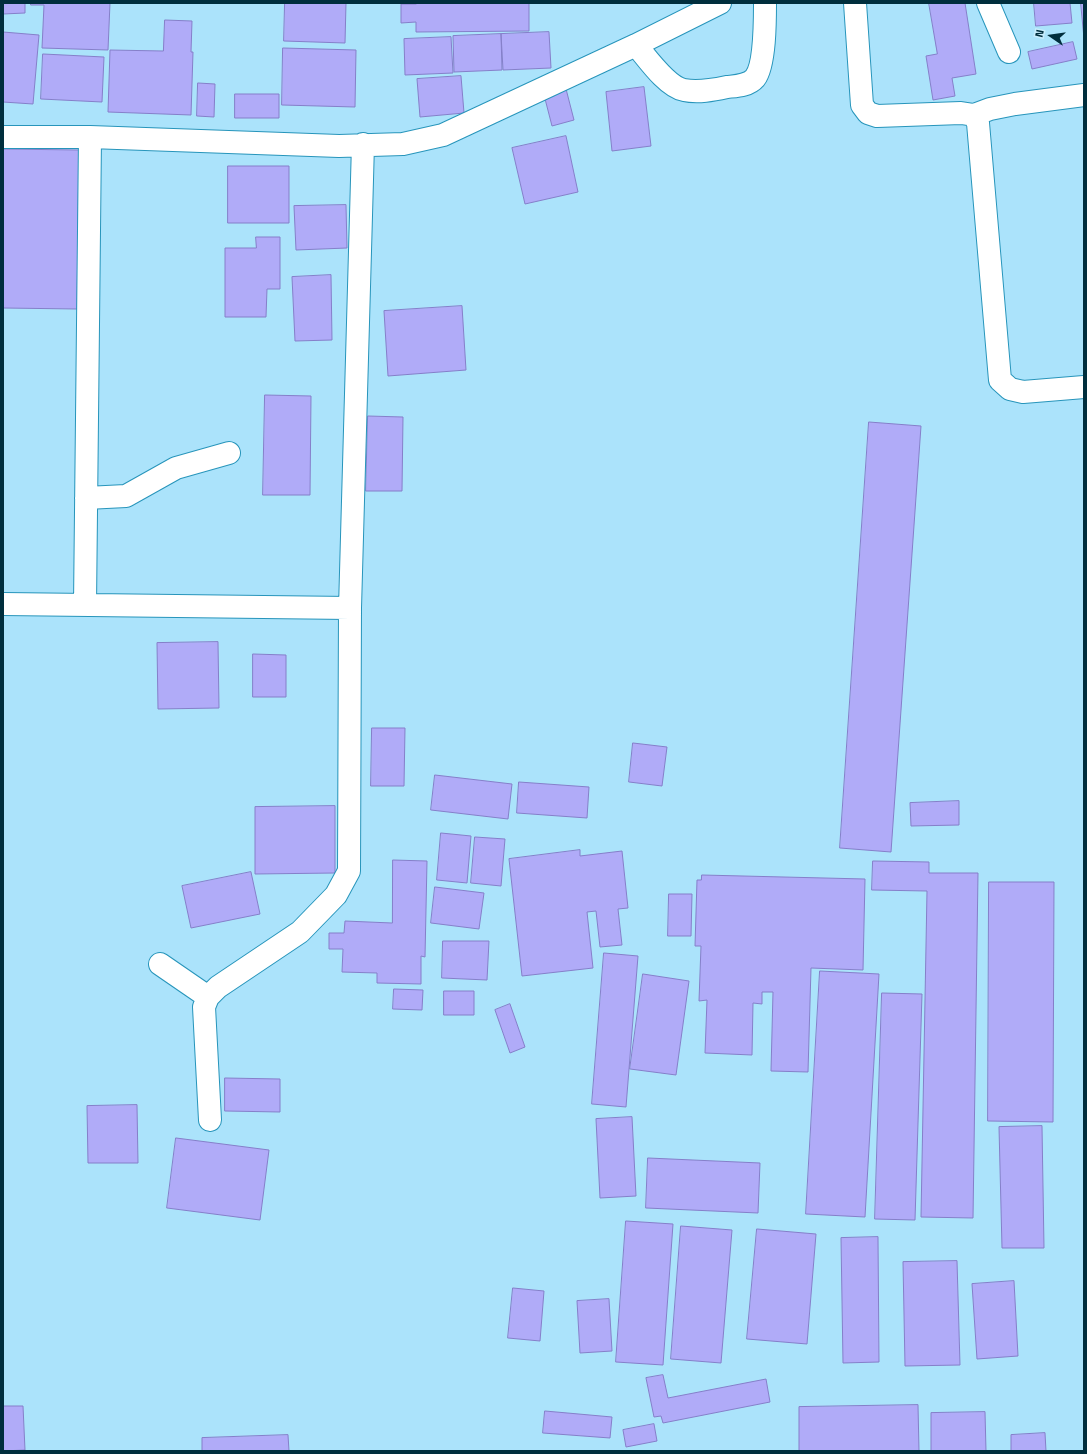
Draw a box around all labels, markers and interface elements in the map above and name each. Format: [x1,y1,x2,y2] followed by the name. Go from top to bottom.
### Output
[1031,16,1071,56] north arrow
[1031,28,1048,39] text: N

